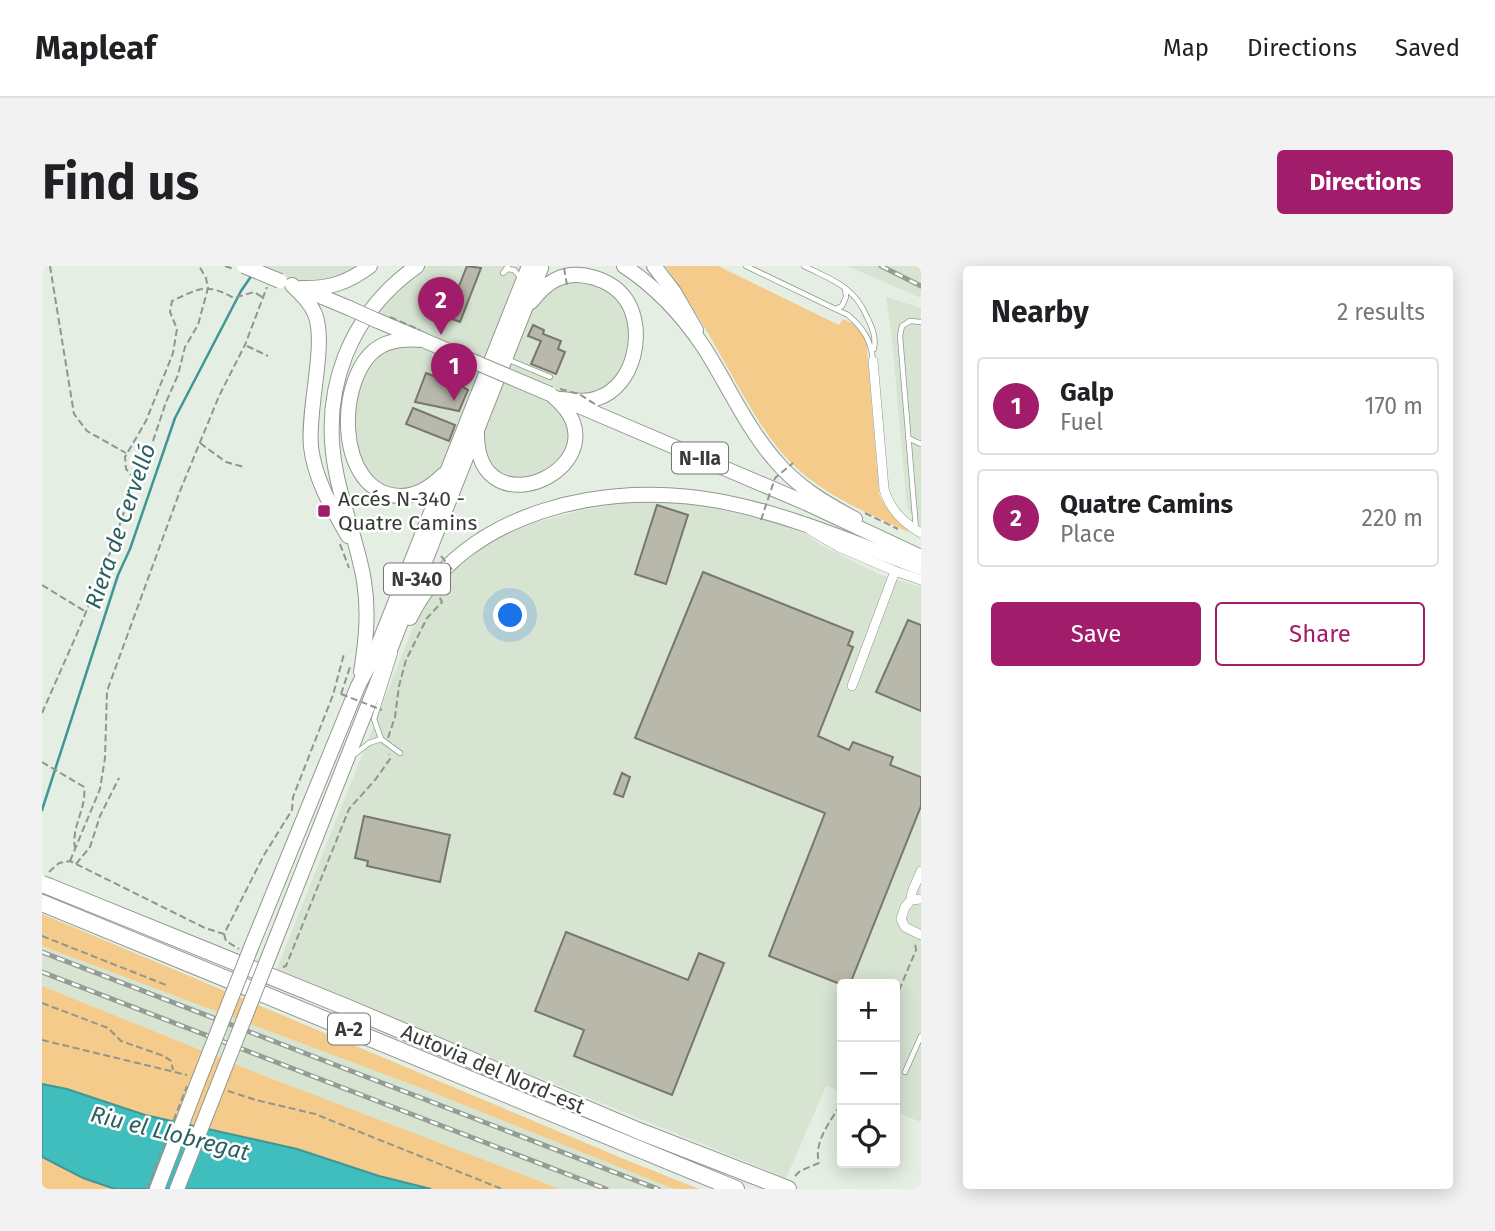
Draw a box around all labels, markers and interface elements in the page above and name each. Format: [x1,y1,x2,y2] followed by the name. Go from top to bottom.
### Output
[35,28,156,68] text: Mapleaf
[1163,34,1209,62] text: Map
[1247,34,1357,62] text: Directions
[1395,34,1460,62] text: Saved
[1277,150,1453,214] button: Directions
[42,153,199,212] text: Find us
[418,277,464,335] pin: 2
[991,294,1089,330] text: Nearby
[1337,298,1425,326] text: 2 results
[431,343,477,401] pin: 1
[1060,377,1114,408] text: Galp
[1011,392,1021,420] text: 1
[1364,392,1423,420] text: 170 m
[1060,408,1103,436] text: Fuel
[79,440,161,612] water label: Riera de Cervelló
[672,442,728,474] road number: N-IIa
[338,486,477,536] place label: Accés N-340 - Quatre Camins
[1060,489,1233,520] text: Quatre Camins
[316,503,332,519] marker: Accés N-340 - Quatre Camins
[1010,504,1022,532] text: 2
[1362,504,1423,532] text: 220 m
[1060,520,1115,548] text: Place
[384,564,450,594] road number: N-340
[493,598,527,632] your location
[991,602,1201,666] button: Save
[1215,602,1425,666] button: Share
[837,979,900,1168] map controls
[837,979,900,1042] button: +
[328,1014,370,1044] road number: A-2
[397,1019,589,1120] street label: Autovia del Nord-est
[837,1042,900,1105] button: −
[88,1100,253,1166] water label: Riu el Llobregat
[837,1105,900,1168] button: locate

